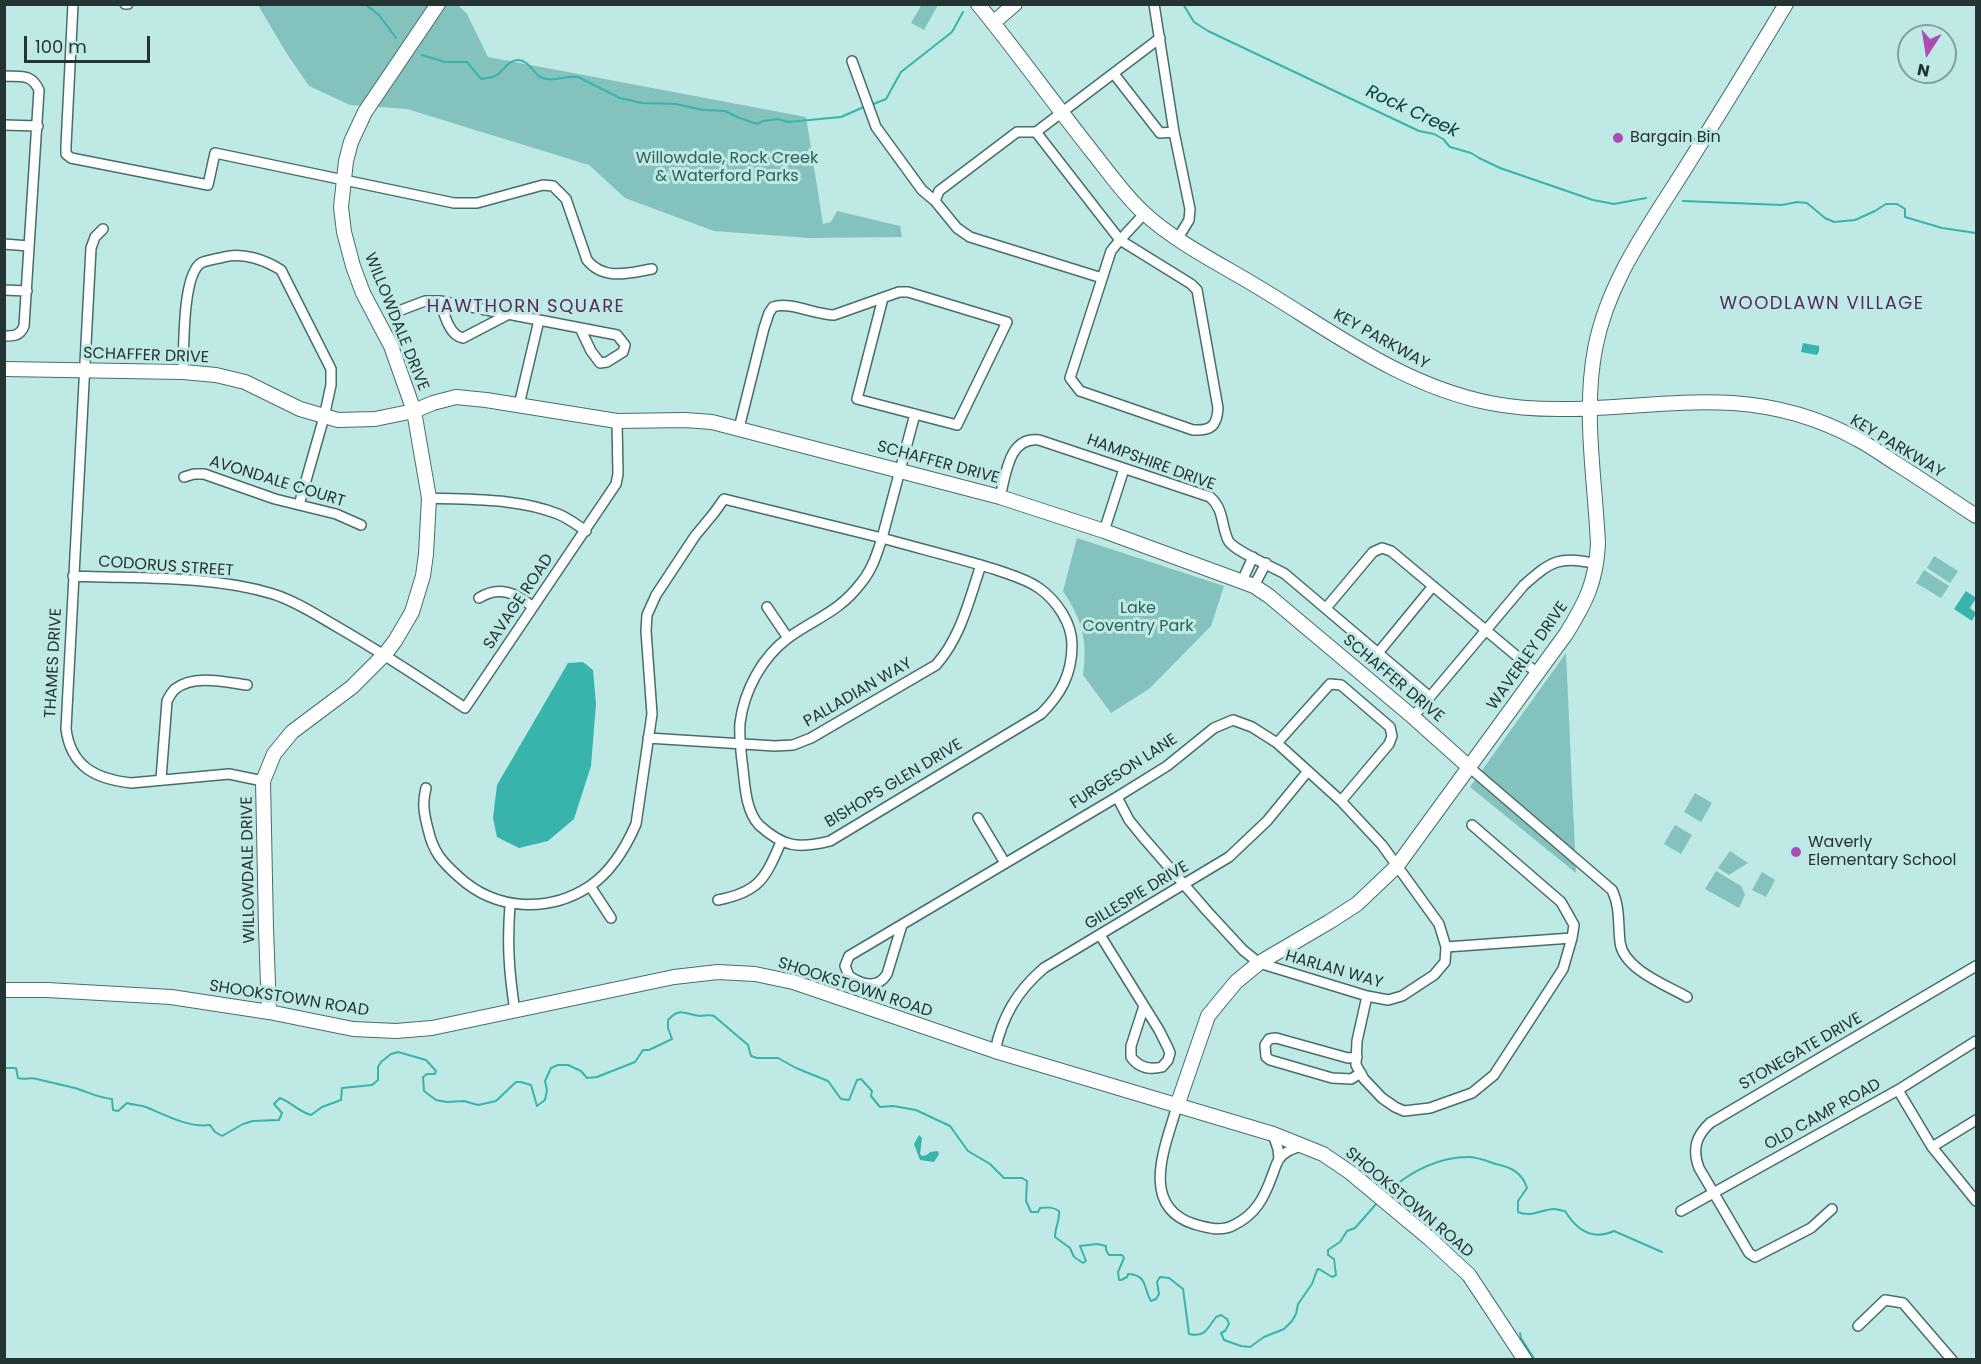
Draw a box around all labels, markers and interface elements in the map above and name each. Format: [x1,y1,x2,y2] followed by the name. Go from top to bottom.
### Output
[27,24,153,62] scale bar
[1897,24,1957,84] north arrow
[35,34,87,59] text: 100 m
[1915,58,1932,83] text: N
[1362,81,1462,143] water label: Rock Creek
[1630,128,1721,148] place label: Bargain Bin
[1611,131,1625,145] marker: Bargain Bin
[636,149,818,187] park label: Willowdale, Rock Creek & Waterford Parks
[360,250,432,394] street label: WILLOWDALE DRIVE
[1719,293,1925,315] district label: WOODLAWN VILLAGE
[427,296,625,318] district label: HAWTHORN SQUARE
[1330,306,1432,374] street label: KEY PARKWAY
[83,344,209,368] street label: SCHAFFER DRIVE
[1846,411,1948,483] street label: KEY PARKWAY
[1084,431,1218,495] street label: HAMPSHIRE DRIVE
[875,437,1001,489] street label: SCHAFFER DRIVE
[207,452,347,512] street label: AVONDALE COURT
[480,551,558,653] street label: SAVAGE ROAD
[98,553,234,581] street label: CODORUS STREET
[1483,598,1573,714] street label: WAVERLEY DRIVE
[1082,599,1194,637] park label: Lake Coventry Park
[42,607,66,719] street label: THAMES DRIVE
[1339,631,1447,727] street label: SCHAFFER DRIVE
[800,654,916,732] street label: PALLADIAN WAY
[1067,730,1181,814] street label: FURGESON LANE
[822,735,966,833] street label: BISHOPS GLEN DRIVE
[238,796,260,944] street label: WILLOWDALE DRIVE
[1808,833,1956,871] place label: Waverly Elementary School
[1789,845,1803,859] marker: Waverly Elementary School
[1082,858,1192,934] street label: GILLESPIE DRIVE
[1283,947,1385,993] street label: HARLAN WAY
[775,954,935,1022] street label: SHOOKSTOWN ROAD
[208,977,370,1021] street label: SHOOKSTOWN ROAD
[1736,1009,1866,1095] street label: STONEGATE DRIVE
[1762,1075,1884,1155] street label: OLD CAMP ROAD
[1341,1144,1477,1262] street label: SHOOKSTOWN ROAD

